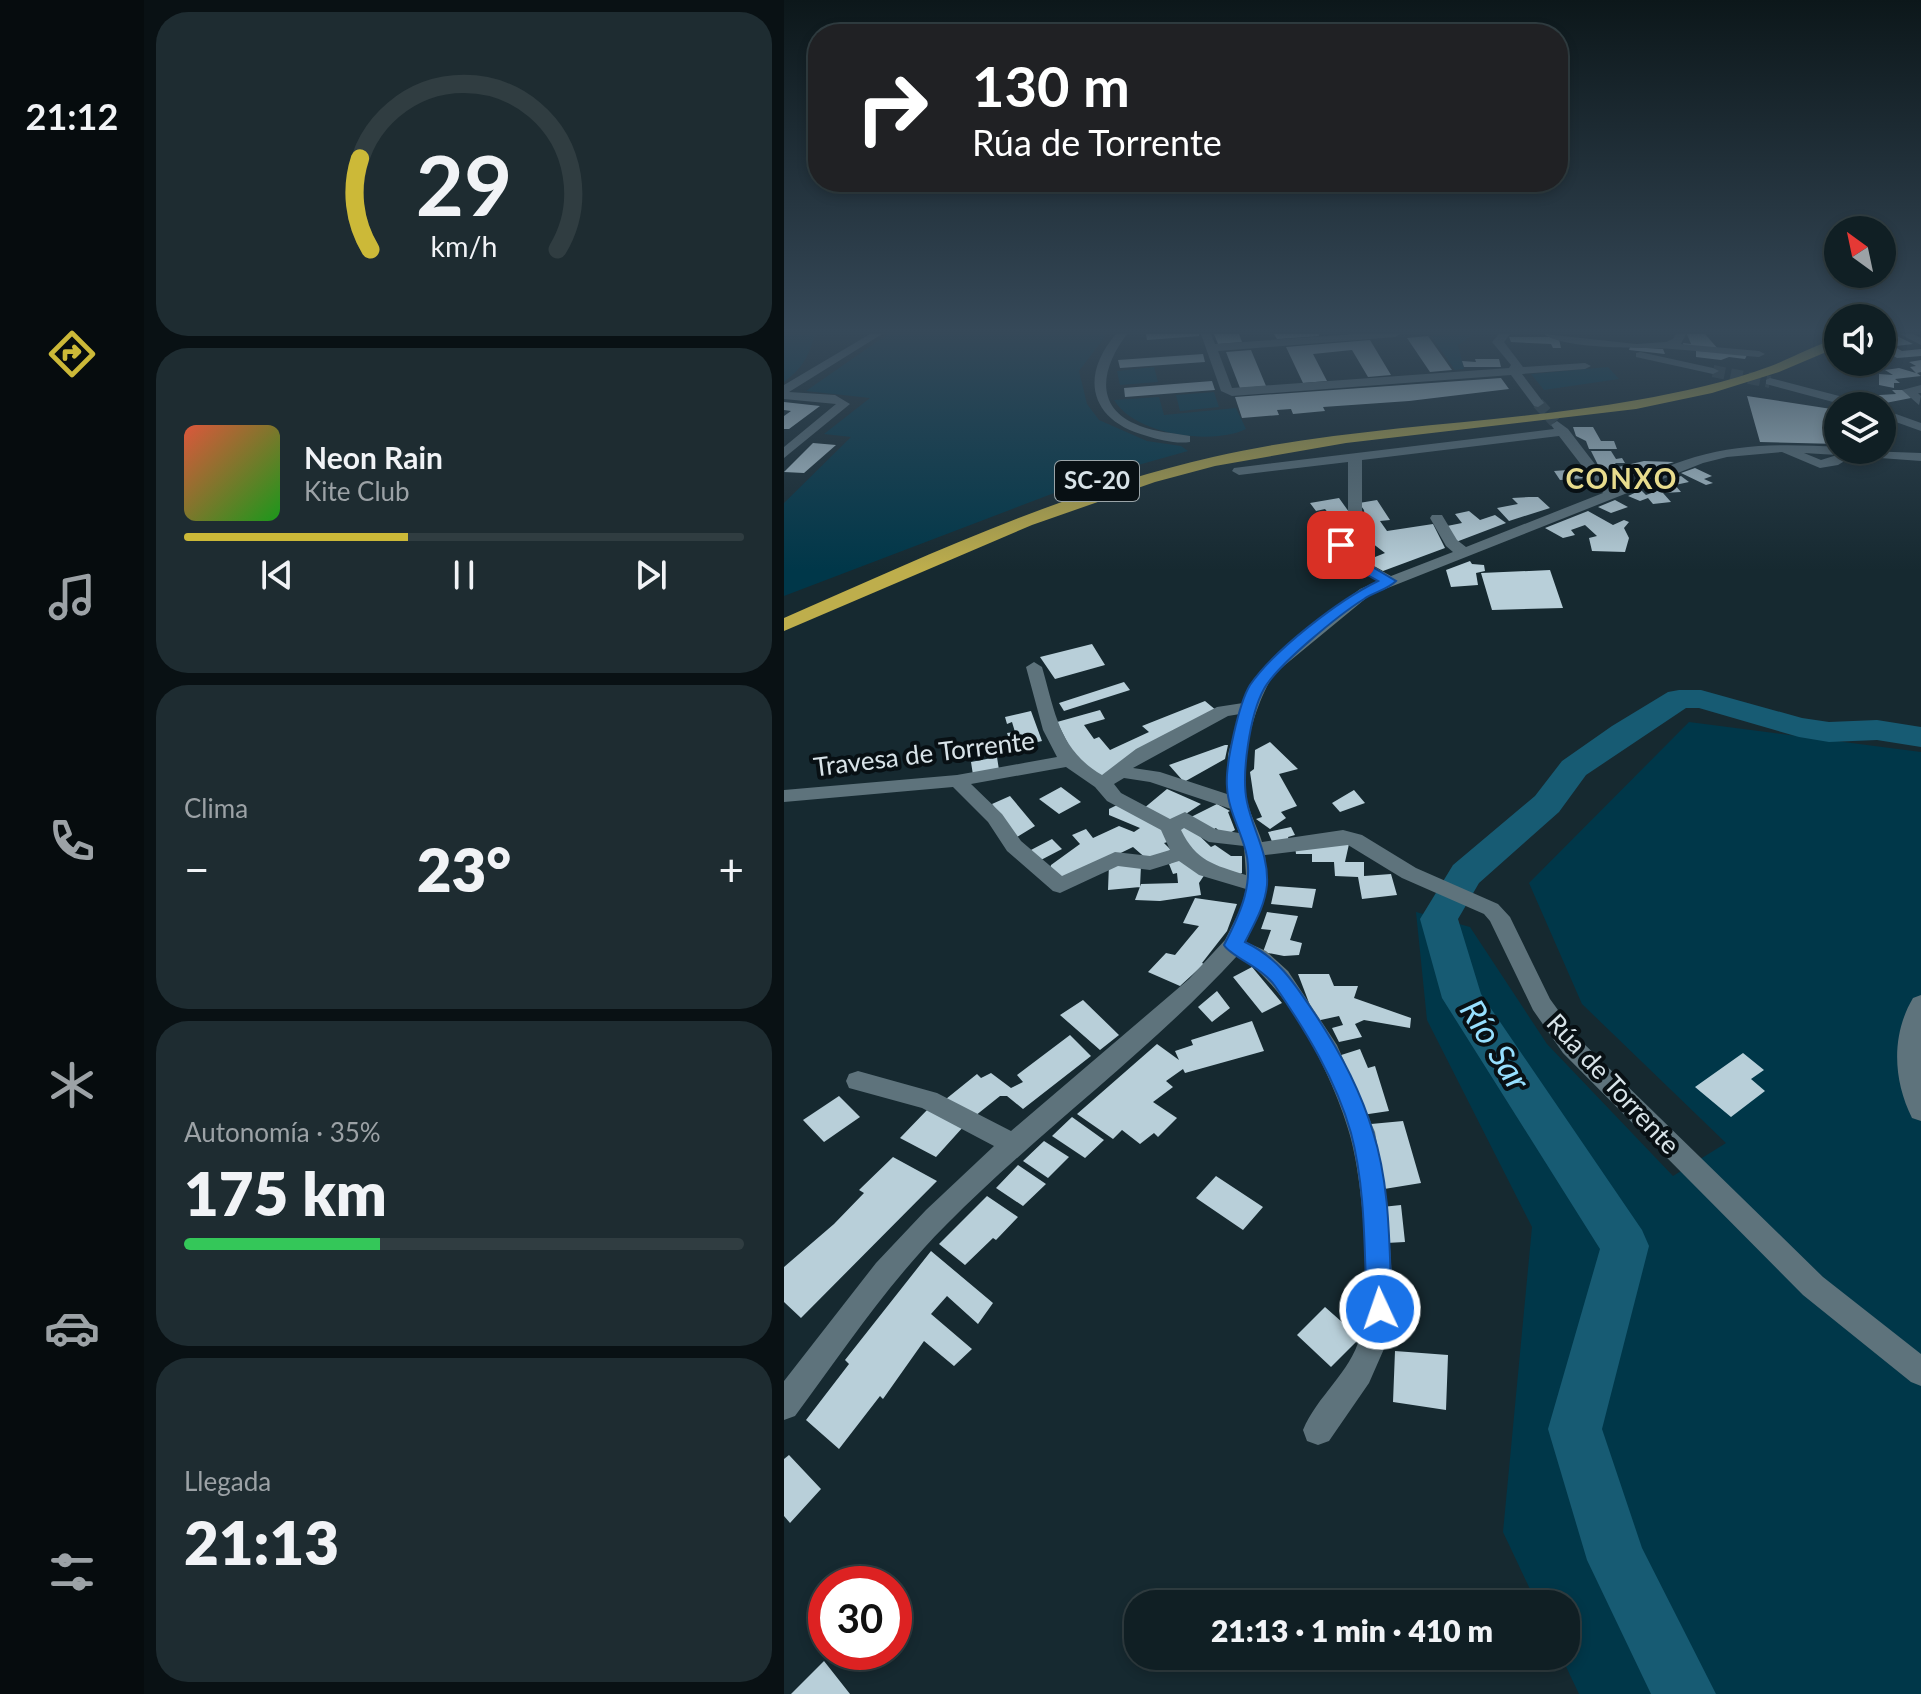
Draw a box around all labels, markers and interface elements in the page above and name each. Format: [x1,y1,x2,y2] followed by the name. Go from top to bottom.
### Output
[972,52,1130,119] text: 130 m
[840,56,944,160] icon: right
[26,94,118,138] text: 21:12
[972,120,1222,164] text: Rúa de Torrente
[416,134,512,234] text: 29
[1824,216,1896,288] north arrow
[1824,216,1896,464] map controls
[431,229,497,263] text: km/h
[1824,304,1896,376] button: sound
[44,326,100,382] icon: directions
[1824,392,1896,464] button: layers
[304,439,443,475] text: Neon Rain
[1055,461,1139,501] road number: SC-20
[1566,461,1678,495] district label: CONXO
[304,475,410,507] text: Kite Club
[1307,511,1375,579] pin
[1319,523,1363,567] icon: arrive
[255,553,299,597] icon: previous
[442,553,486,597] icon: pause
[629,553,673,597] icon: next
[44,569,100,625] icon: music
[811,724,1036,782] street label: Travesa de Torrente
[184,792,248,824] text: Clima
[44,813,100,869] icon: phone
[417,833,511,905] text: 23°
[184,843,210,895] text: −
[718,843,744,895] text: +
[1453,991,1541,1098] water label: Río Sar
[1541,1006,1687,1160] street label: Rúa de Torrente
[44,1057,100,1113] icon: climate
[184,1116,381,1148] text: Autonomía · 35%
[184,1157,387,1229] text: 175 km
[1338,1267,1422,1351] position arrow
[44,1300,100,1356] icon: car
[184,1465,271,1497] text: Llegada
[184,1506,339,1578] text: 21:13
[44,1544,100,1600] icon: filters
[808,1566,912,1670] speed limit sign: 30
[1211,1612,1493,1648] text: 21:13 · 1 min · 410 m

